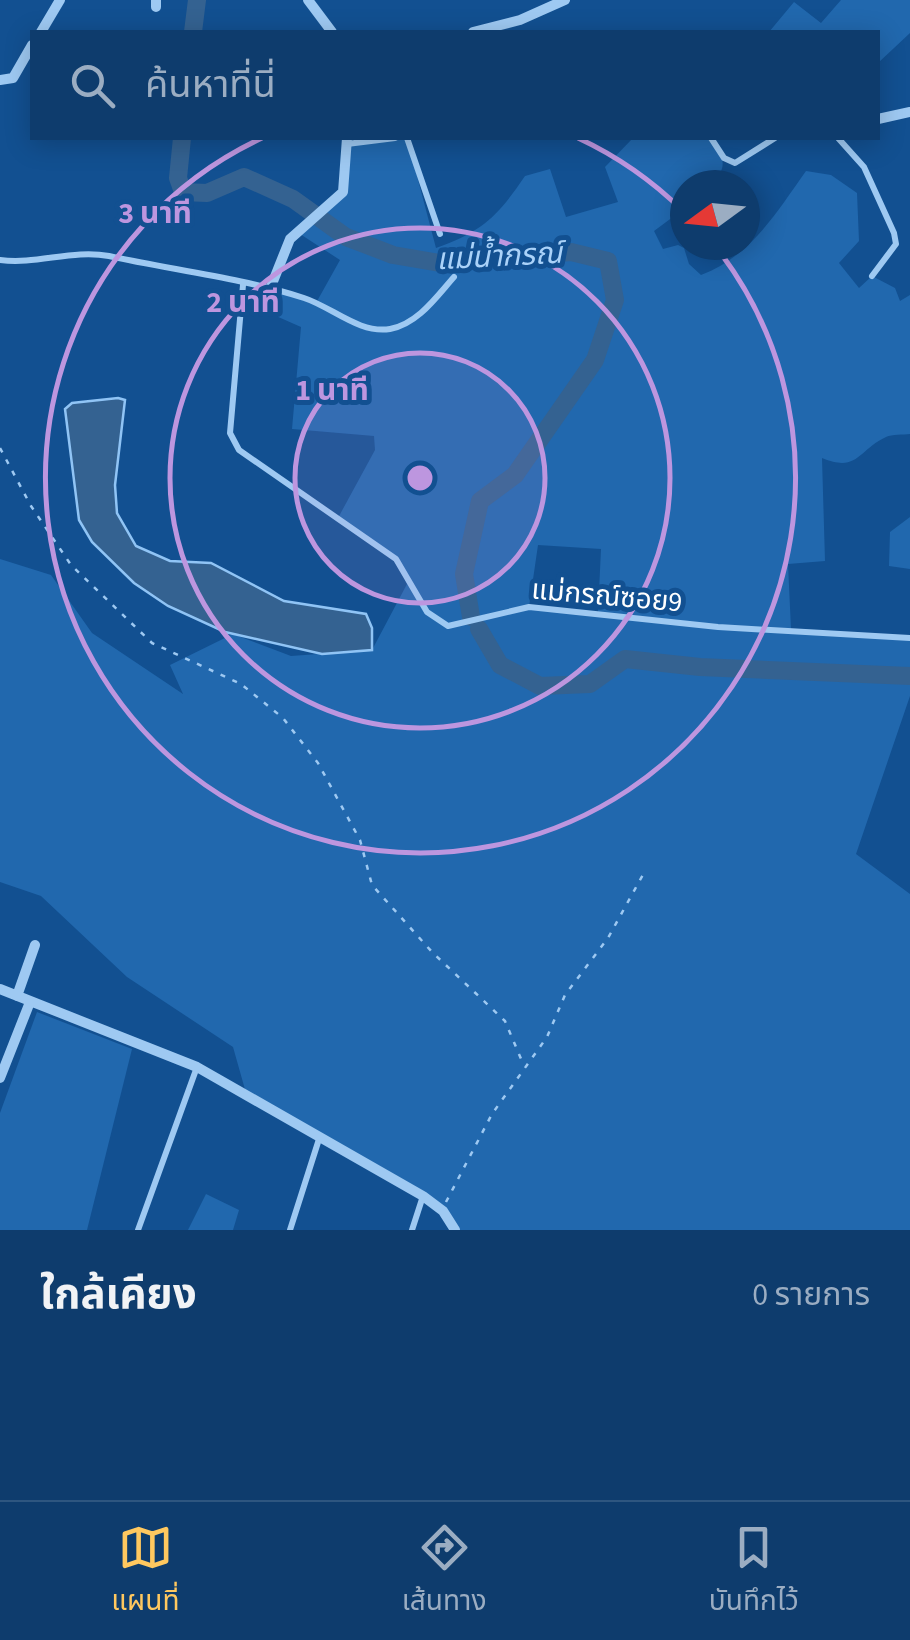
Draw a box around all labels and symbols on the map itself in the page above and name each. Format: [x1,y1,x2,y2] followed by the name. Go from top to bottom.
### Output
[670,170,760,260] north arrow
[118,192,192,235] text: 3 นาที
[435,231,568,281] water label: แม่น้ำกรณ์
[206,281,280,324] text: 2 นาที
[295,369,369,412] text: 1 นาที
[402,460,438,496] centre of rings
[530,569,684,623] street label: แม่กรณ์ซอย9

